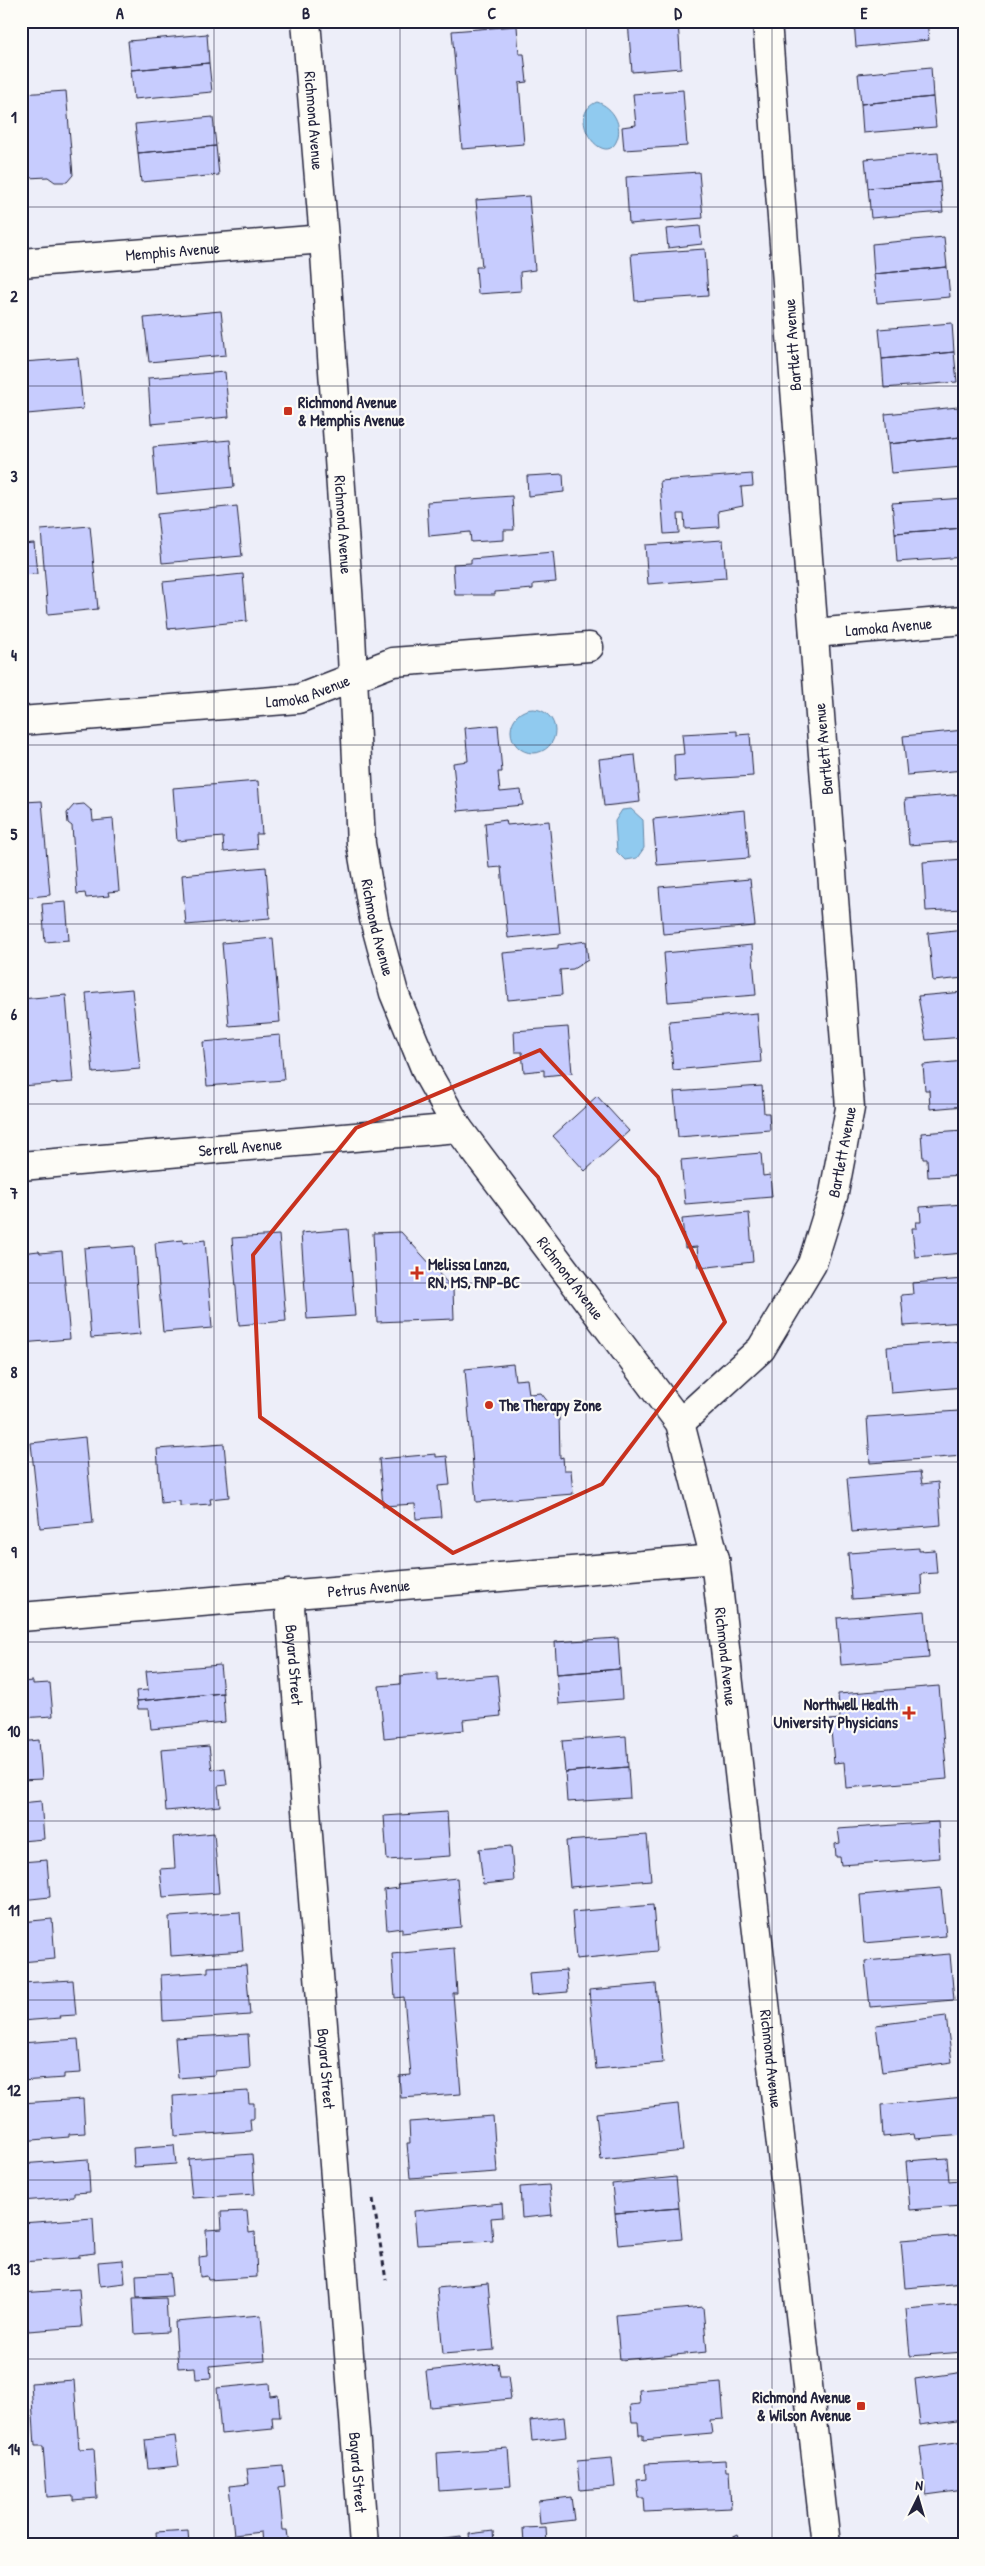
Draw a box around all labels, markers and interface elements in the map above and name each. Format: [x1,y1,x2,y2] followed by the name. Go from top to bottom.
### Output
[116,2,124,24] text: A
[302,2,310,24] text: B
[488,2,497,24] text: C
[674,2,682,24] text: D
[860,2,868,24] text: E
[299,70,329,171] street label: Richmond Avenue
[11,106,17,128] text: 1
[125,236,221,266] street label: Memphis Avenue
[10,285,18,307] text: 2
[778,298,806,392] street label: Bartlett Avenue
[298,391,405,432] place label: Richmond Avenue & Memphis Avenue
[282,405,294,417] marker: Richmond Avenue & Memphis Avenue
[10,465,18,487] text: 3
[329,474,358,575] street label: Richmond Avenue
[845,612,934,641] street label: Lamoka Avenue
[11,644,17,666] text: 4
[265,669,353,713] street label: Lamoka Avenue
[808,702,838,796] street label: Bartlett Avenue
[11,823,18,845] text: 5
[356,877,400,979] street label: Richmond Avenue
[11,1003,18,1025] text: 6
[822,1104,861,1200] street label: Bartlett Avenue
[198,1132,283,1162] street label: Serrell Avenue
[9,1182,18,1204] text: 7
[532,1232,610,1325] street label: Richmond Avenue
[428,1253,520,1293] place label: Melissa Lanza, RN, MS, FNP-BC
[410,1266,424,1280] marker: Melissa Lanza, RN, MS, FNP-BC
[11,1361,18,1383] text: 8
[498,1394,602,1417] place label: The Therapy Zone
[483,1399,495,1411] marker: The Therapy Zone
[11,1541,17,1563] text: 9
[327,1573,412,1602] street label: Petrus Avenue
[710,1606,743,1707] street label: Richmond Avenue
[280,1624,309,1706] street label: Bayard Street
[773,1693,899,1734] place label: Northwell Health University Physicians
[902,1706,916,1720] marker: Northwell Health University Physicians
[8,1720,20,1742] text: 10
[8,1899,20,1921] text: 11
[755,2008,788,2110] street label: Richmond Avenue
[312,2027,341,2110] street label: Bayard Street
[7,2079,21,2101] text: 12
[8,2258,20,2280] text: 13
[752,2386,852,2426] place label: Richmond Avenue & Wilson Avenue
[855,2400,867,2412] marker: Richmond Avenue & Wilson Avenue
[344,2431,372,2514] street label: Bayard Street
[8,2438,20,2460] text: 14
[892,2474,942,2524] north arrow
[915,2475,924,2494] text: N

